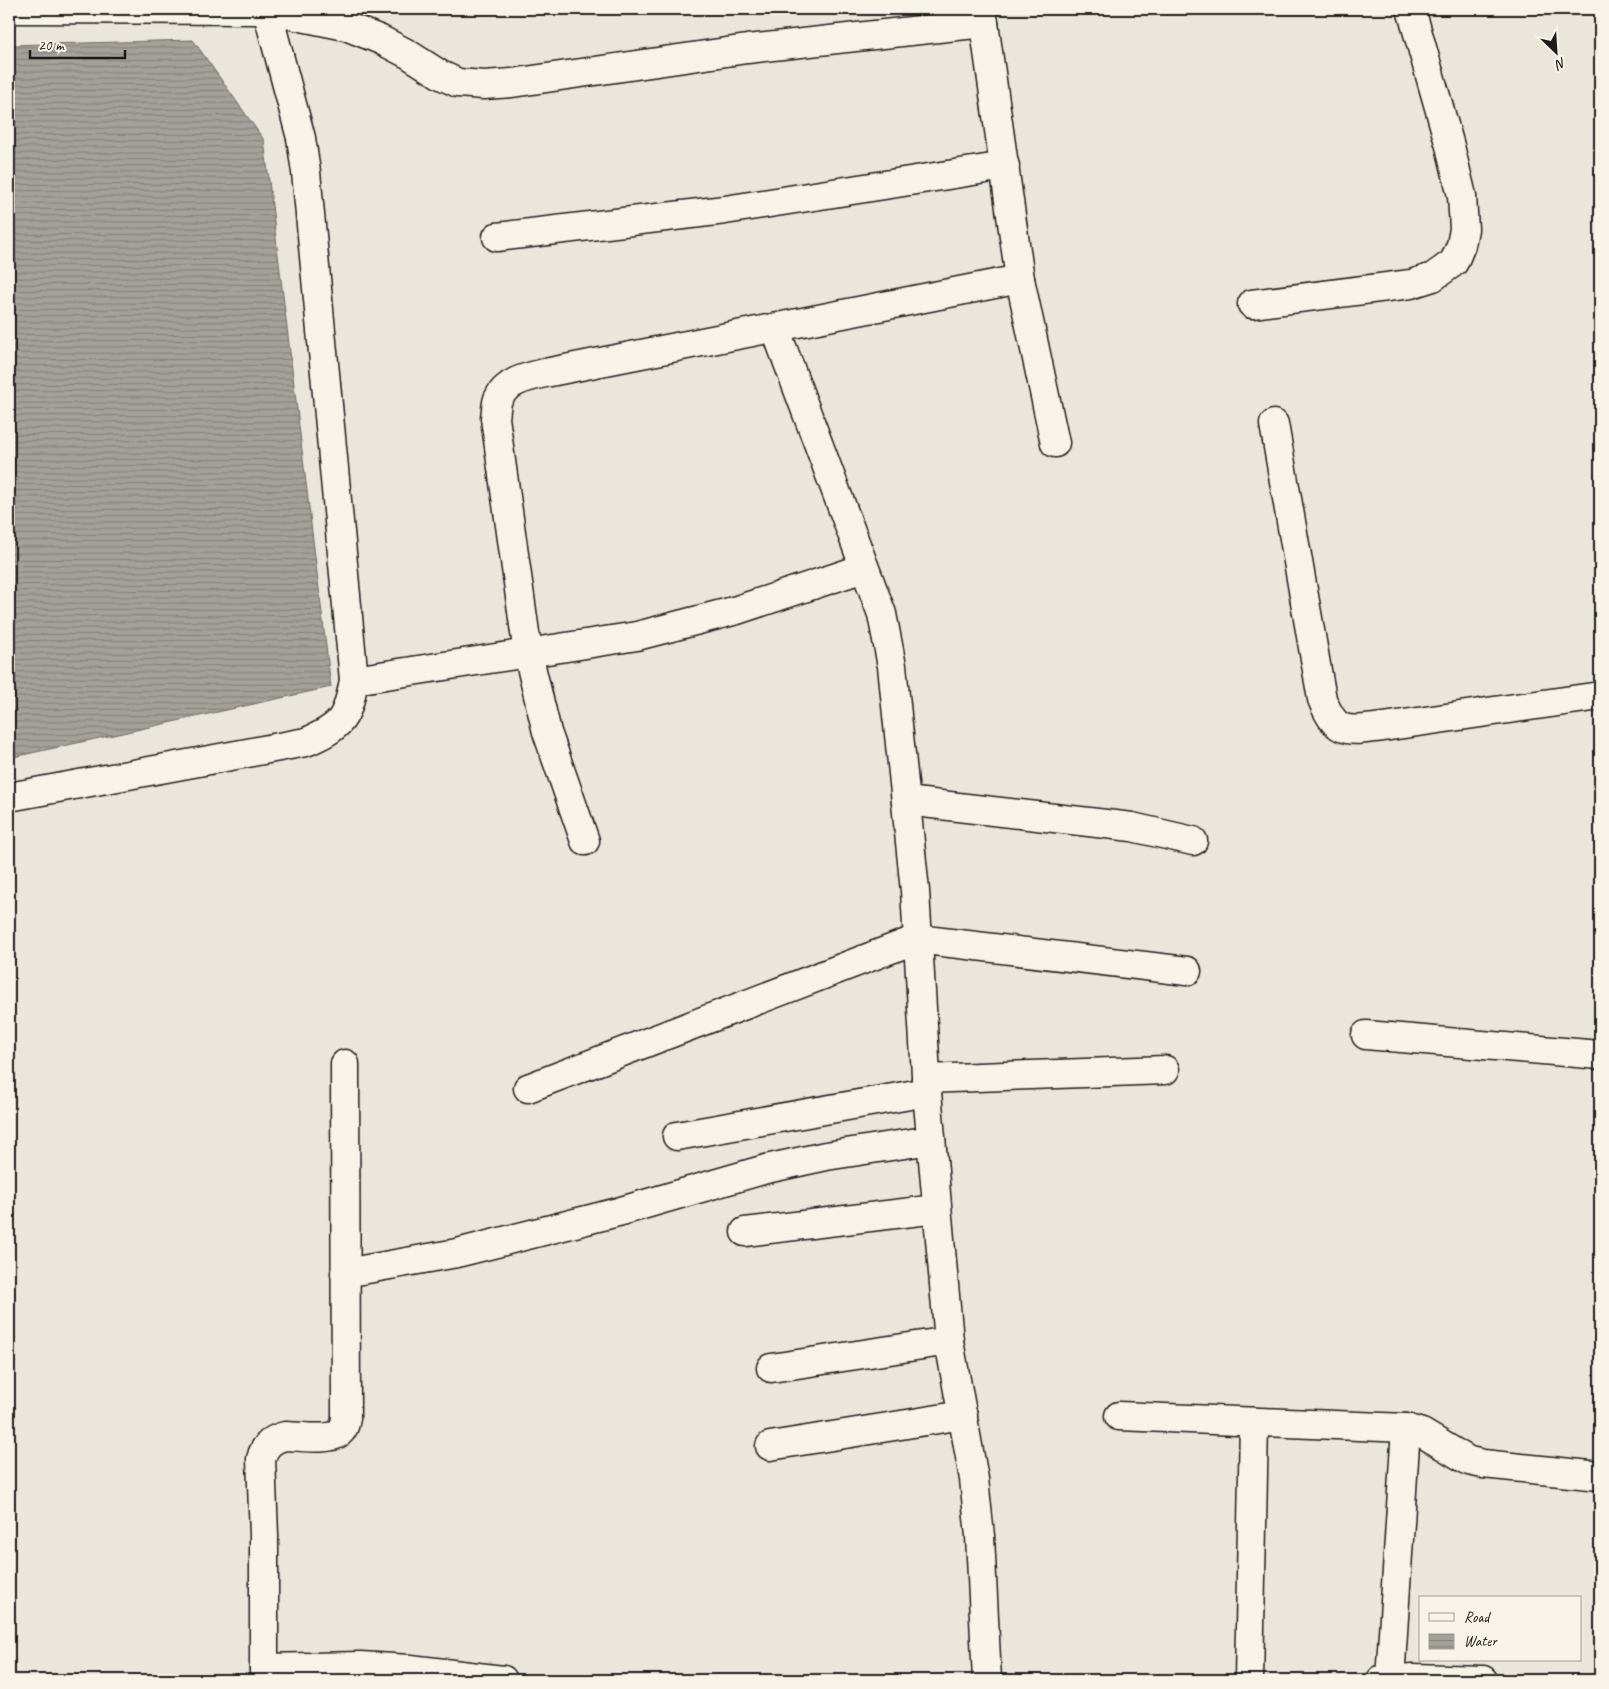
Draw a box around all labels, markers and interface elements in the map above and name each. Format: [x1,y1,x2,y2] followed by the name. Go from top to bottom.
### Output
[30,28,125,60] scale bar
[1532,28,1582,78] north arrow
[38,36,65,55] text: 20 m
[1552,54,1569,74] text: N
[1419,1596,1582,1662] legend
[1464,1608,1491,1627] text: Road
[1464,1632,1498,1651] text: Water

